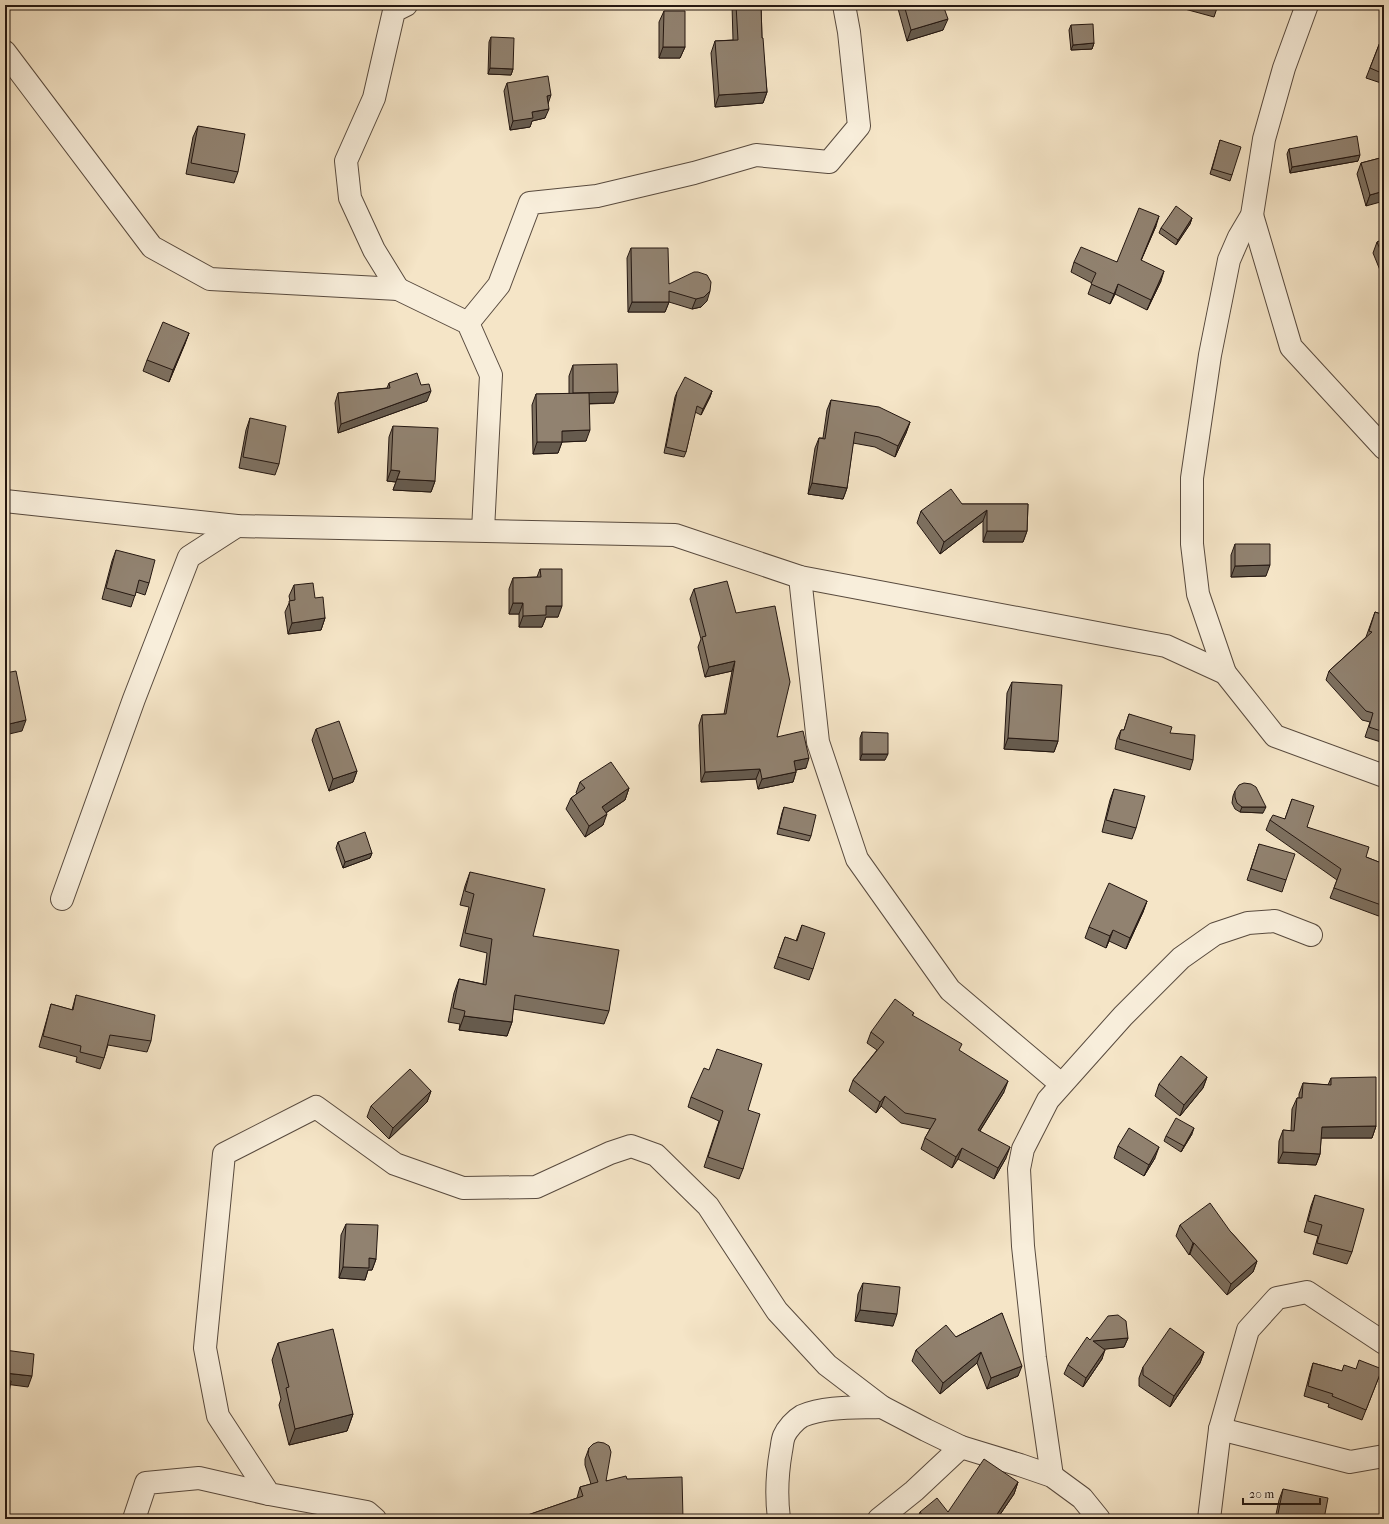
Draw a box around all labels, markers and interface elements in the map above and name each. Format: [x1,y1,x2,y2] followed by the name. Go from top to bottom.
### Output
[1243,1480,1320,1506] scale bar
[1249,1487,1274,1501] text: 20 m

